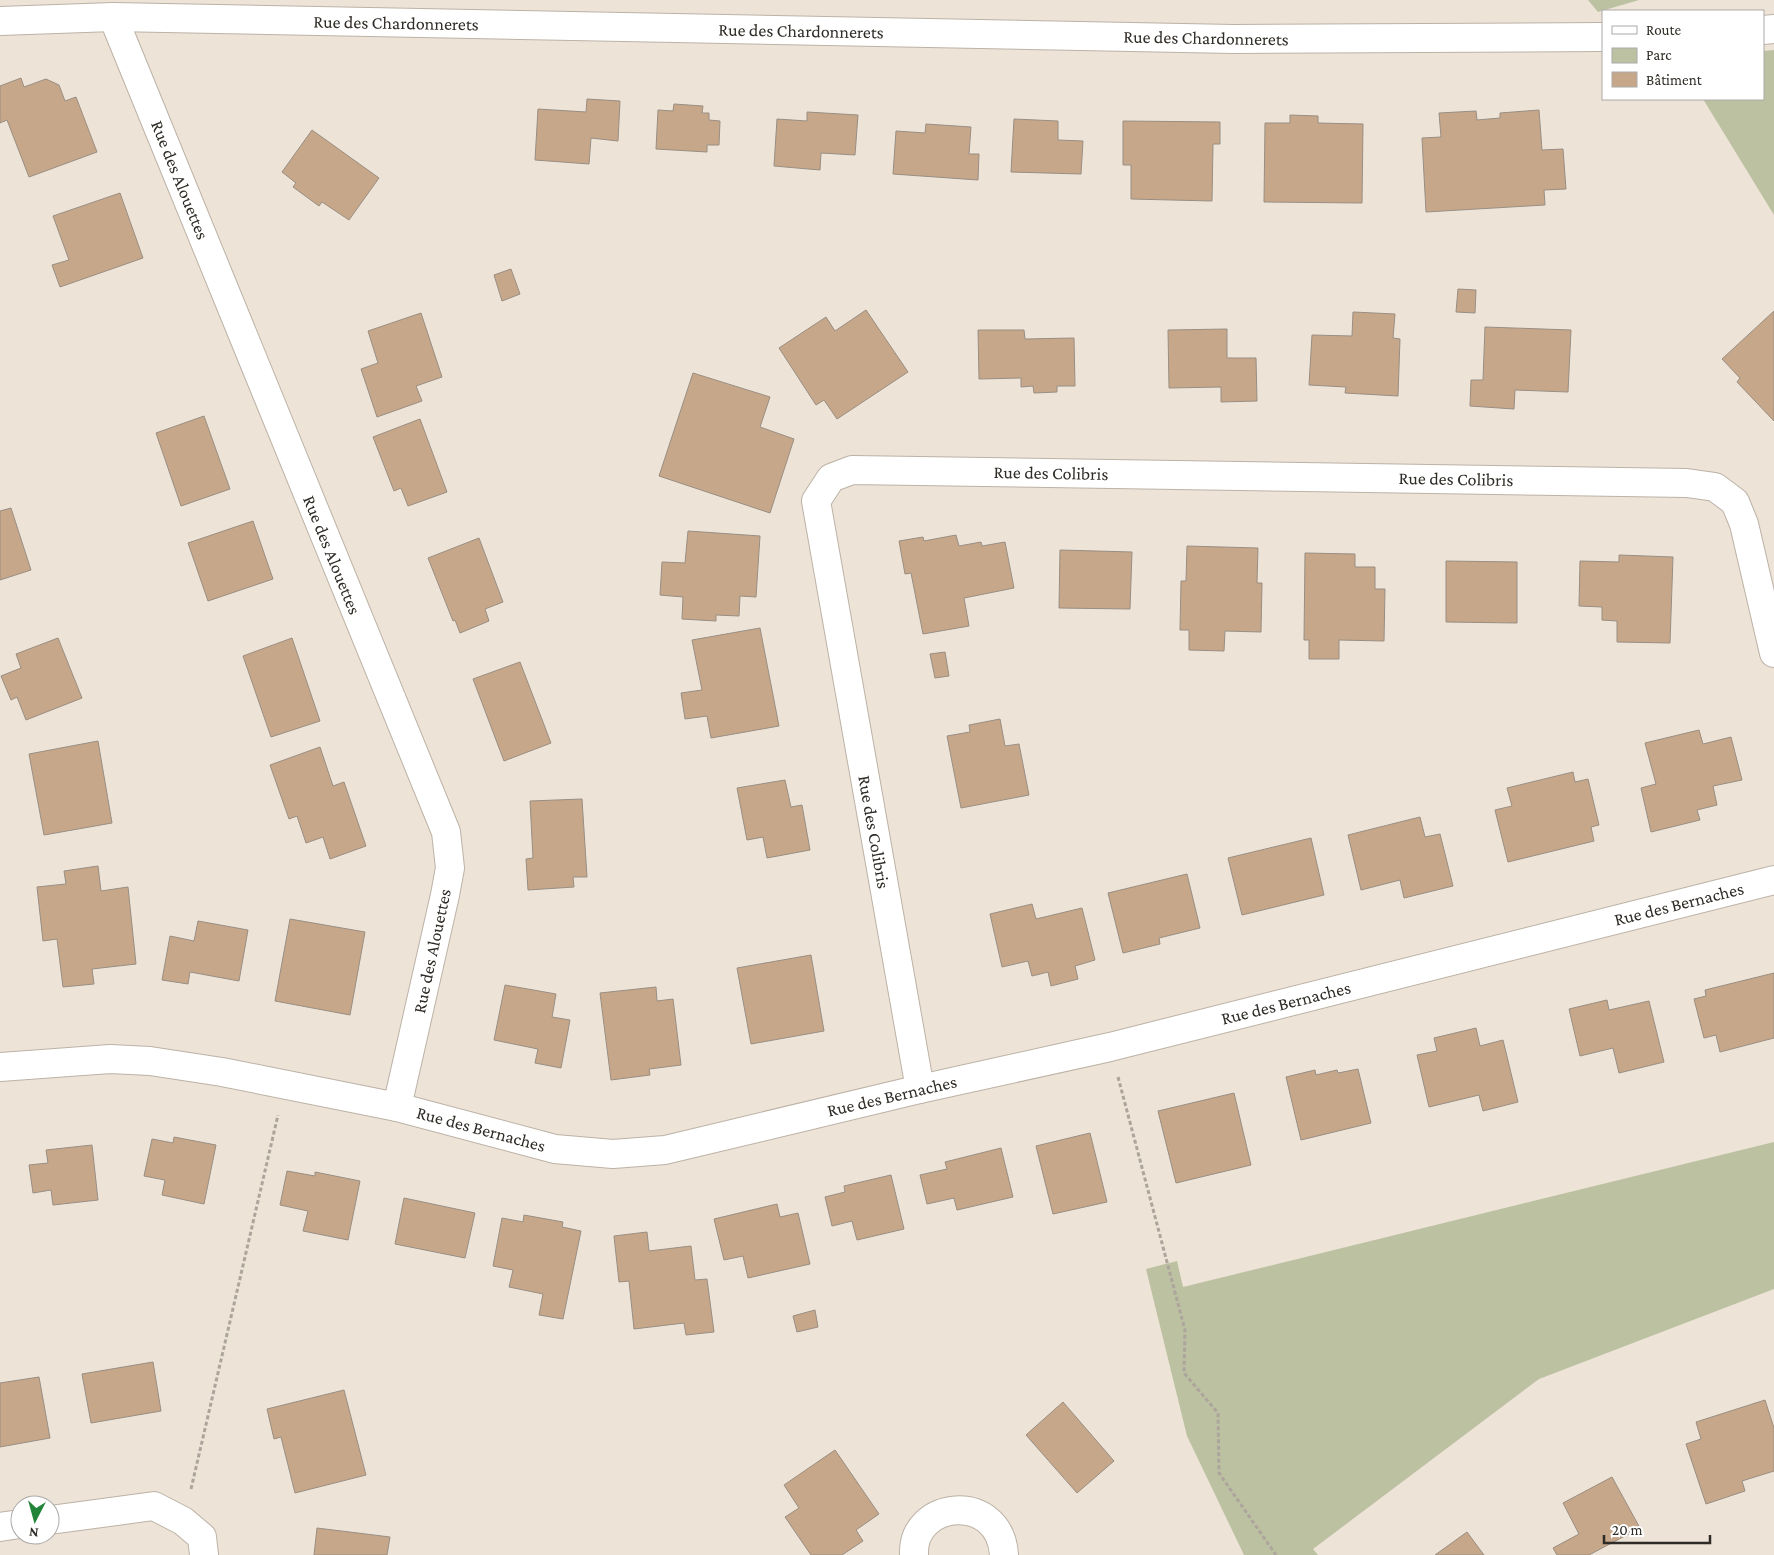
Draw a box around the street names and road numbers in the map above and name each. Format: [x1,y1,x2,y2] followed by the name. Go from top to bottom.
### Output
[313,12,479,34] street label: Rue des Chardonnerets
[718,20,884,42] street label: Rue des Chardonnerets
[1123,27,1289,49] street label: Rue des Chardonnerets
[147,118,213,242] street label: Rue des Alouettes
[993,462,1109,484] street label: Rue des Colibris
[1398,468,1514,490] street label: Rue des Colibris
[299,493,365,617] street label: Rue des Alouettes
[854,774,894,890] street label: Rue des Colibris
[1612,878,1746,930] street label: Rue des Bernaches
[409,887,455,1015] street label: Rue des Alouettes
[1219,977,1353,1029] street label: Rue des Bernaches
[825,1071,959,1121] street label: Rue des Bernaches
[414,1102,548,1156] street label: Rue des Bernaches

